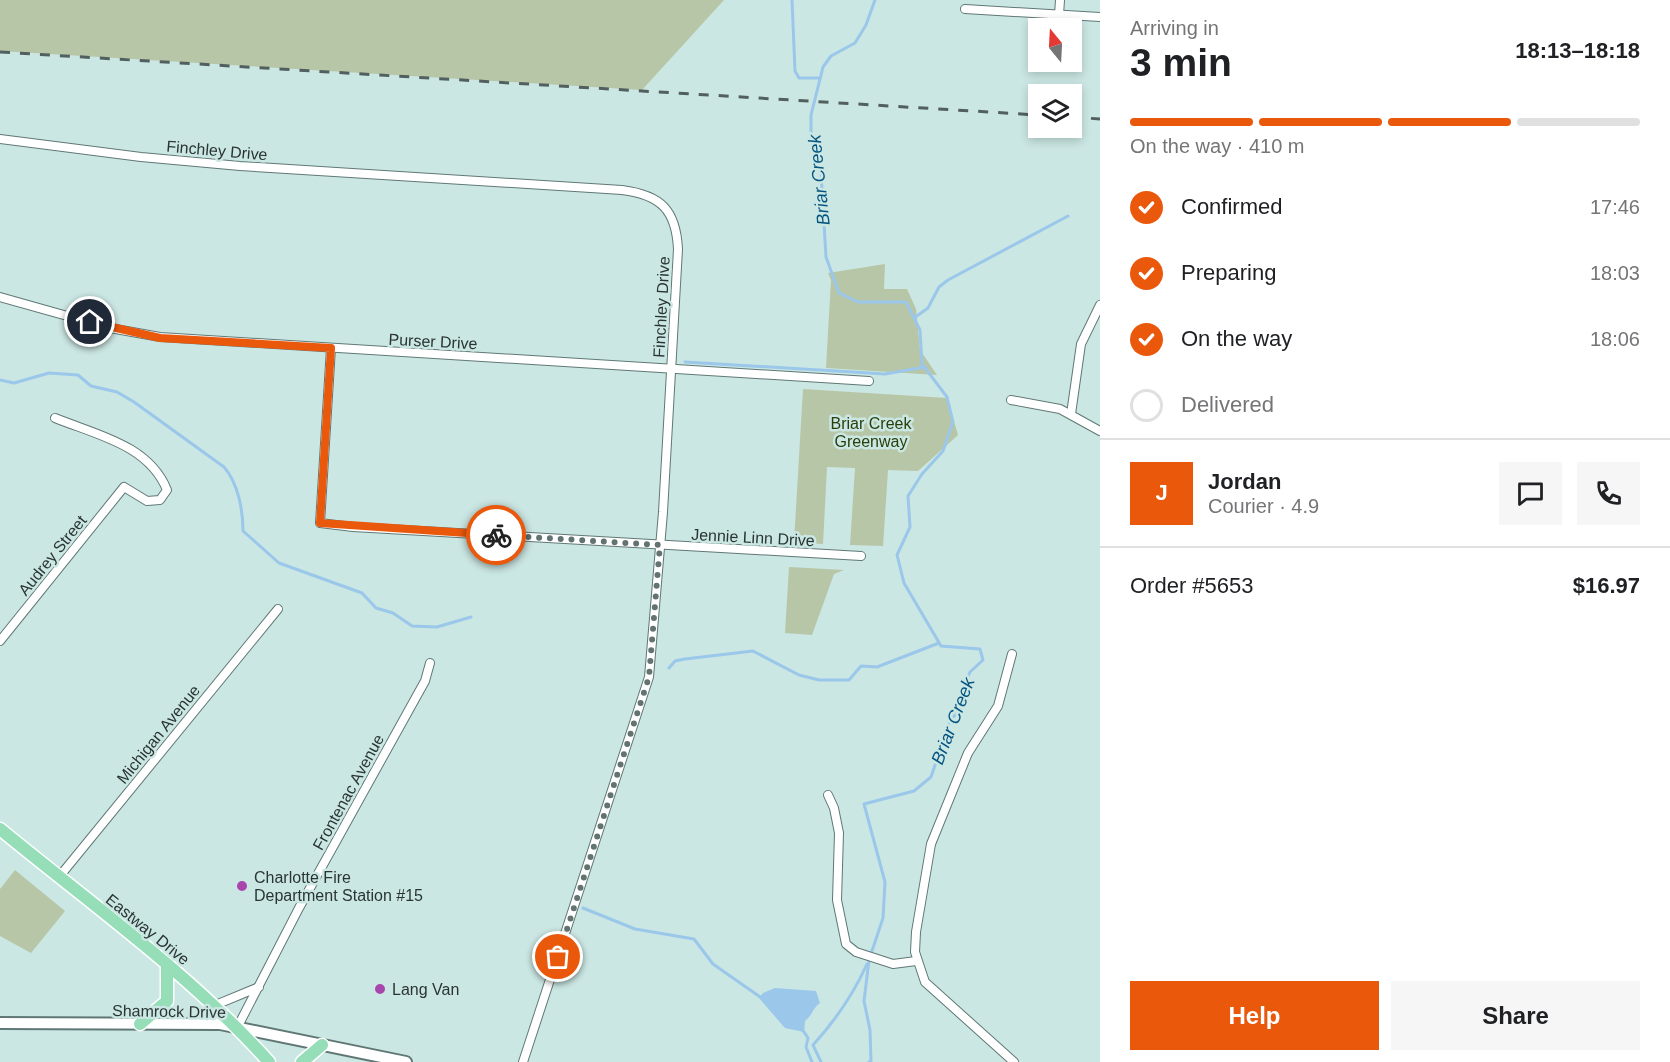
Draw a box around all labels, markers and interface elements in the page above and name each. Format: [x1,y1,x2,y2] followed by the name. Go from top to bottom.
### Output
[1130,17,1219,39] text: Arriving in
[1028,18,1082,72] north arrow
[1028,18,1082,138] map controls
[1515,38,1640,63] text: 18:13–18:18
[1130,41,1232,84] text: 3 min
[1028,84,1082,138] button: layers
[804,133,834,226] water label: Briar Creek
[1130,135,1305,157] text: On the way · 410 m
[166,138,268,163] street label: Finchley Drive
[1130,191,1163,224] icon: check
[1181,194,1282,219] text: Confirmed
[1590,196,1640,218] text: 17:46
[650,256,673,358] street label: Finchley Drive
[1130,257,1163,290] icon: check
[1181,260,1276,285] text: Preparing
[1590,262,1640,284] text: 18:03
[64,296,115,347] pin
[73,305,106,338] icon: home
[1130,323,1163,356] icon: check
[1181,326,1292,351] text: On the way
[1590,328,1640,350] text: 18:06
[388,331,478,352] street label: Purser Drive
[1181,392,1274,417] text: Delivered
[831,415,912,450] park label: Briar Creek Greenway
[1499,462,1562,525] button: chat
[1577,462,1640,525] button: phone
[1208,469,1281,494] text: Jordan
[1155,480,1168,505] text: J
[1208,495,1319,517] text: Courier · 4.9
[466,505,526,565] courier
[15,512,90,599] street label: Audrey Street
[480,519,513,552] icon: bike
[691,526,815,549] street label: Jennie Linn Drive
[1130,573,1254,598] text: Order #5653
[1573,573,1640,598] text: $16.97
[927,674,979,767] water label: Briar Creek
[114,682,203,787] street label: Michigan Avenue
[310,731,387,853] street label: Frontenac Avenue
[254,869,423,904] place label: Charlotte Fire Department Station #15
[235,879,249,893] marker: Charlotte Fire Department Station #15
[103,891,193,968] street label: Eastway Drive
[532,931,583,982] pin
[541,940,574,973] icon: bag
[392,981,459,998] place label: Lang Van
[1130,981,1379,1050] button: Help
[1391,981,1640,1050] button: Share
[373,982,387,996] marker: Lang Van
[112,1002,226,1021] street label: Shamrock Drive

